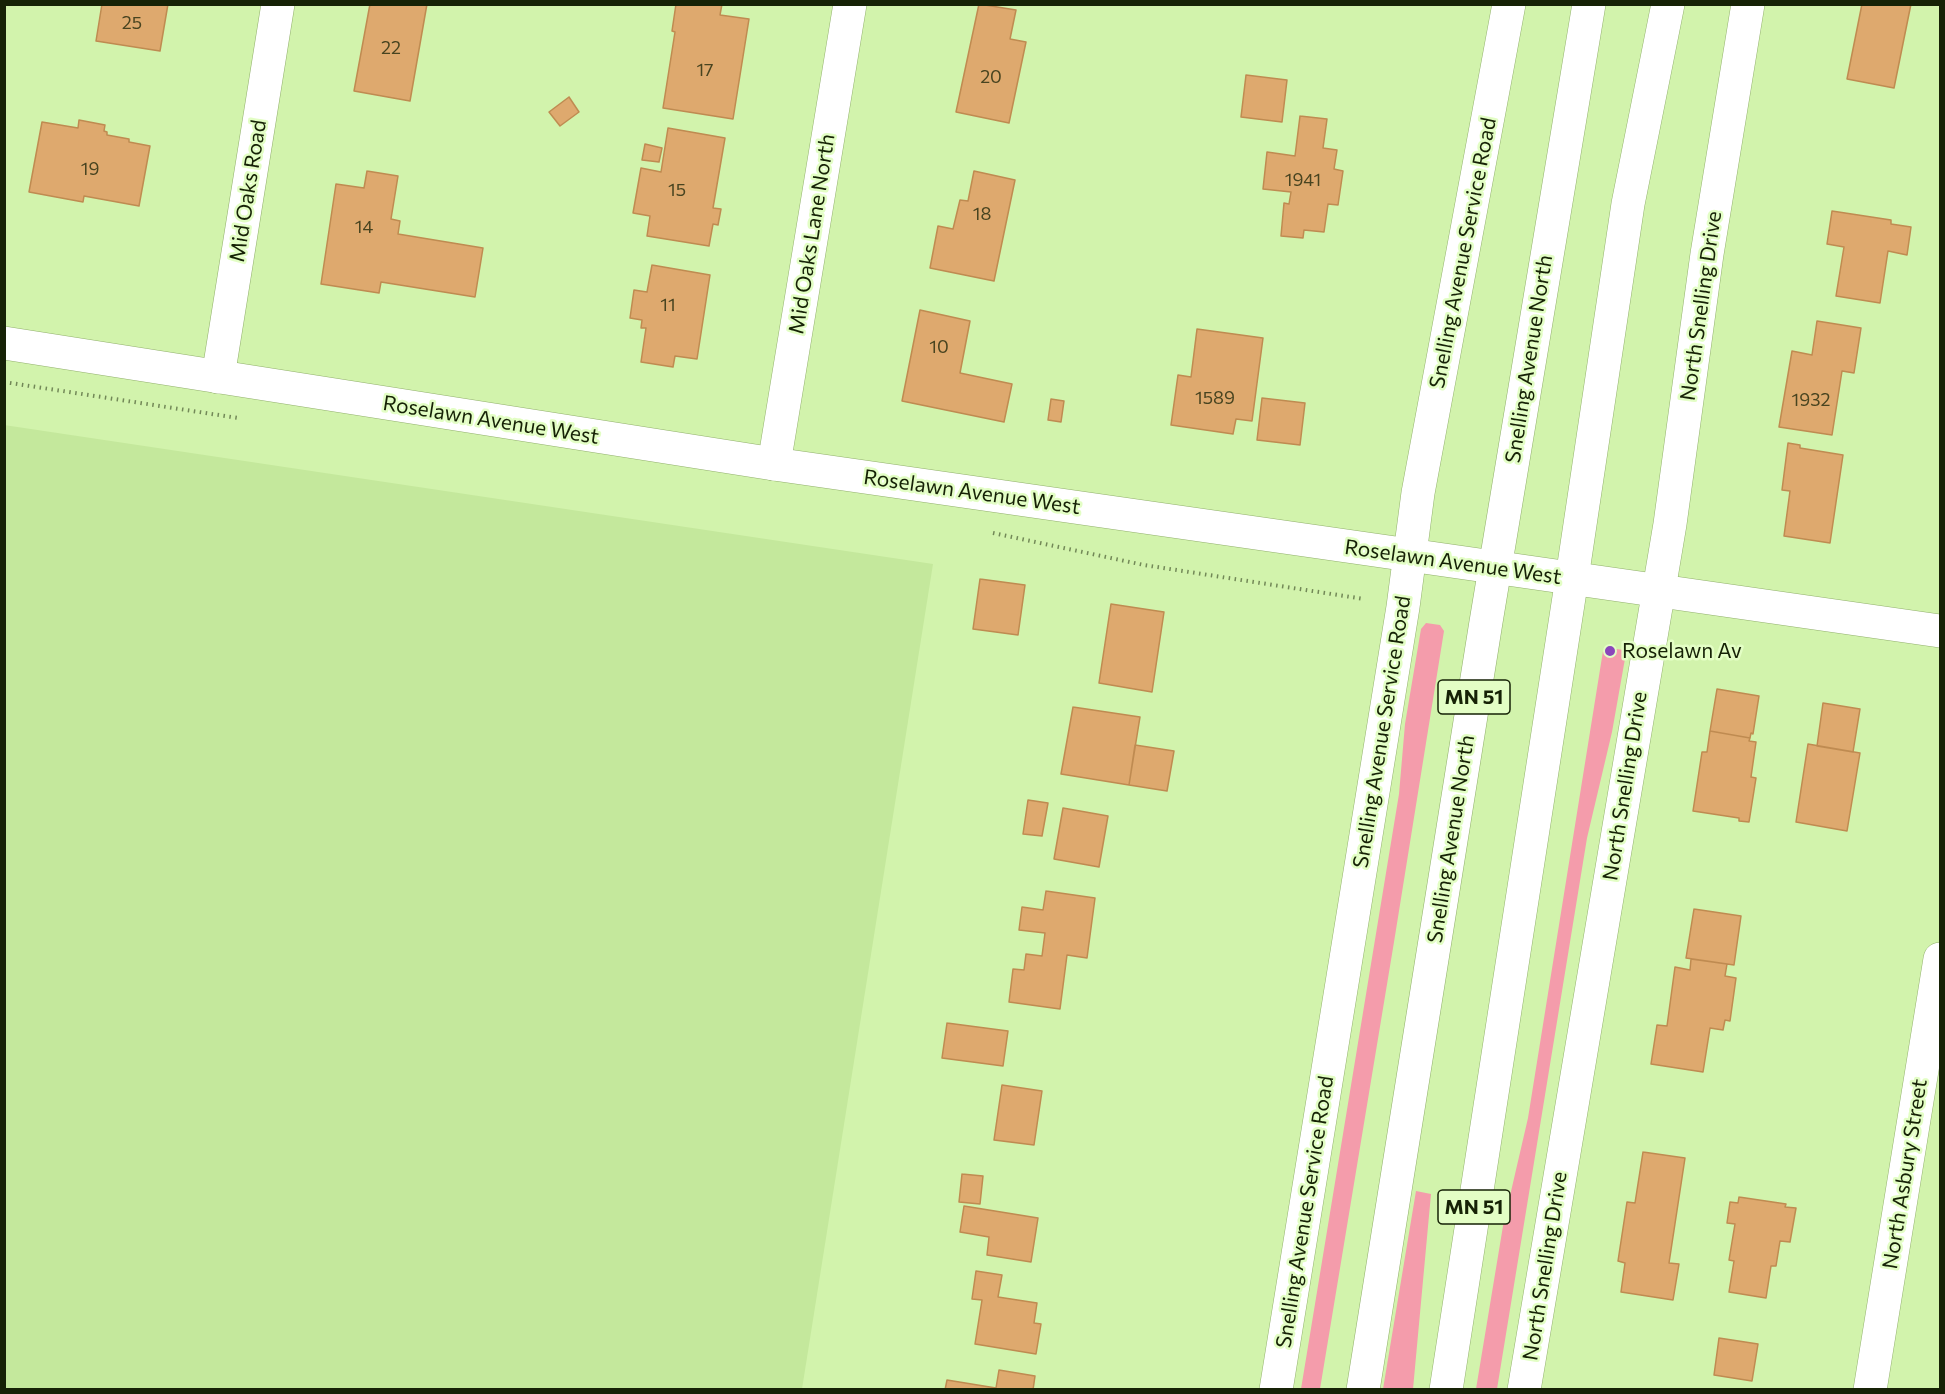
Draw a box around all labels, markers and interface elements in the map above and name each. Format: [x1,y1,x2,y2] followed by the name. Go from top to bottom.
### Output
[122,12,142,34] house number: 25
[381,37,401,59] house number: 22
[696,59,714,81] house number: 17
[980,66,1002,88] house number: 20
[1424,115,1502,391] street label: Snelling Avenue Service Road
[224,118,272,264] street label: Mid Oaks Road
[784,132,840,336] street label: Mid Oaks Lane North
[81,158,99,180] house number: 19
[1285,169,1321,191] house number: 1941
[668,179,686,201] house number: 15
[973,203,991,225] house number: 18
[1675,210,1727,402] street label: North Snelling Drive
[355,216,373,238] house number: 14
[1500,253,1558,465] street label: Snelling Avenue North
[660,294,676,316] house number: 11
[929,336,949,358] house number: 10
[1195,387,1235,409] house number: 1589
[1792,389,1830,411] house number: 1932
[381,390,601,450] street label: Roselawn Avenue West
[862,464,1082,520] street label: Roselawn Avenue West
[1343,534,1563,590] street label: Roselawn Avenue West
[1348,594,1416,870] street label: Snelling Avenue Service Road
[1622,638,1742,664] place label: Roselawn Av
[1603,644,1617,658] marker: Roselawn Av
[1438,680,1510,714] road number: MN 51
[1598,690,1652,882] street label: North Snelling Drive
[1422,733,1480,945] street label: Snelling Avenue North
[1271,1074,1339,1350] street label: Snelling Avenue Service Road
[1878,1077,1932,1271] street label: North Asbury Street
[1518,1170,1572,1362] street label: North Snelling Drive
[1438,1190,1510,1224] road number: MN 51

